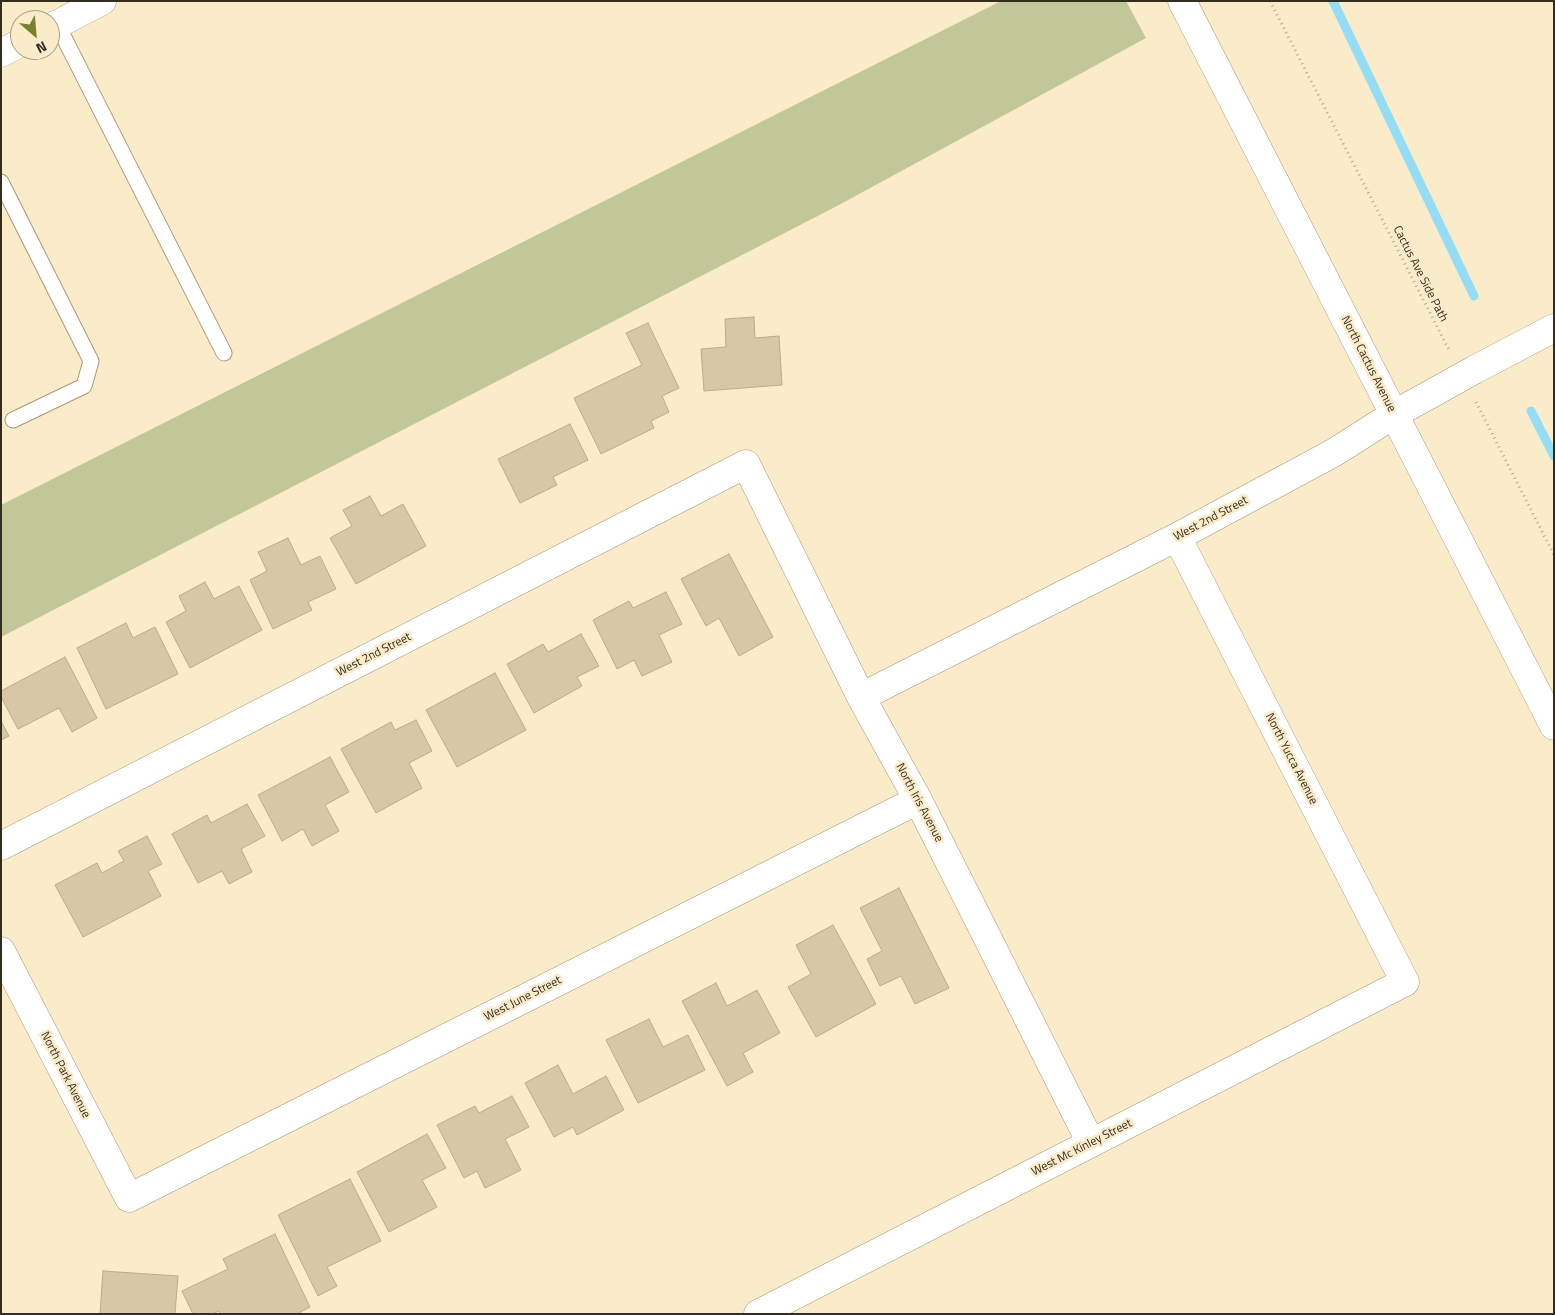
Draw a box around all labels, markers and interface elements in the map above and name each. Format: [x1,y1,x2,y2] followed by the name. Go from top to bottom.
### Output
[10,10,60,60] north arrow
[33,36,51,59] text: N
[1390,224,1450,324] street label: Cactus Ave Side Path
[1338,314,1398,414] street label: North Cactus Avenue
[1171,493,1251,545] street label: West 2nd Street
[334,630,414,680] street label: West 2nd Street
[1262,711,1320,807] street label: North Yucca Avenue
[892,761,946,845] street label: North Iris Avenue
[482,973,564,1025] street label: West June Street
[37,1029,93,1121] street label: North Park Avenue
[1029,1116,1135,1180] street label: West Mc Kinley Street

